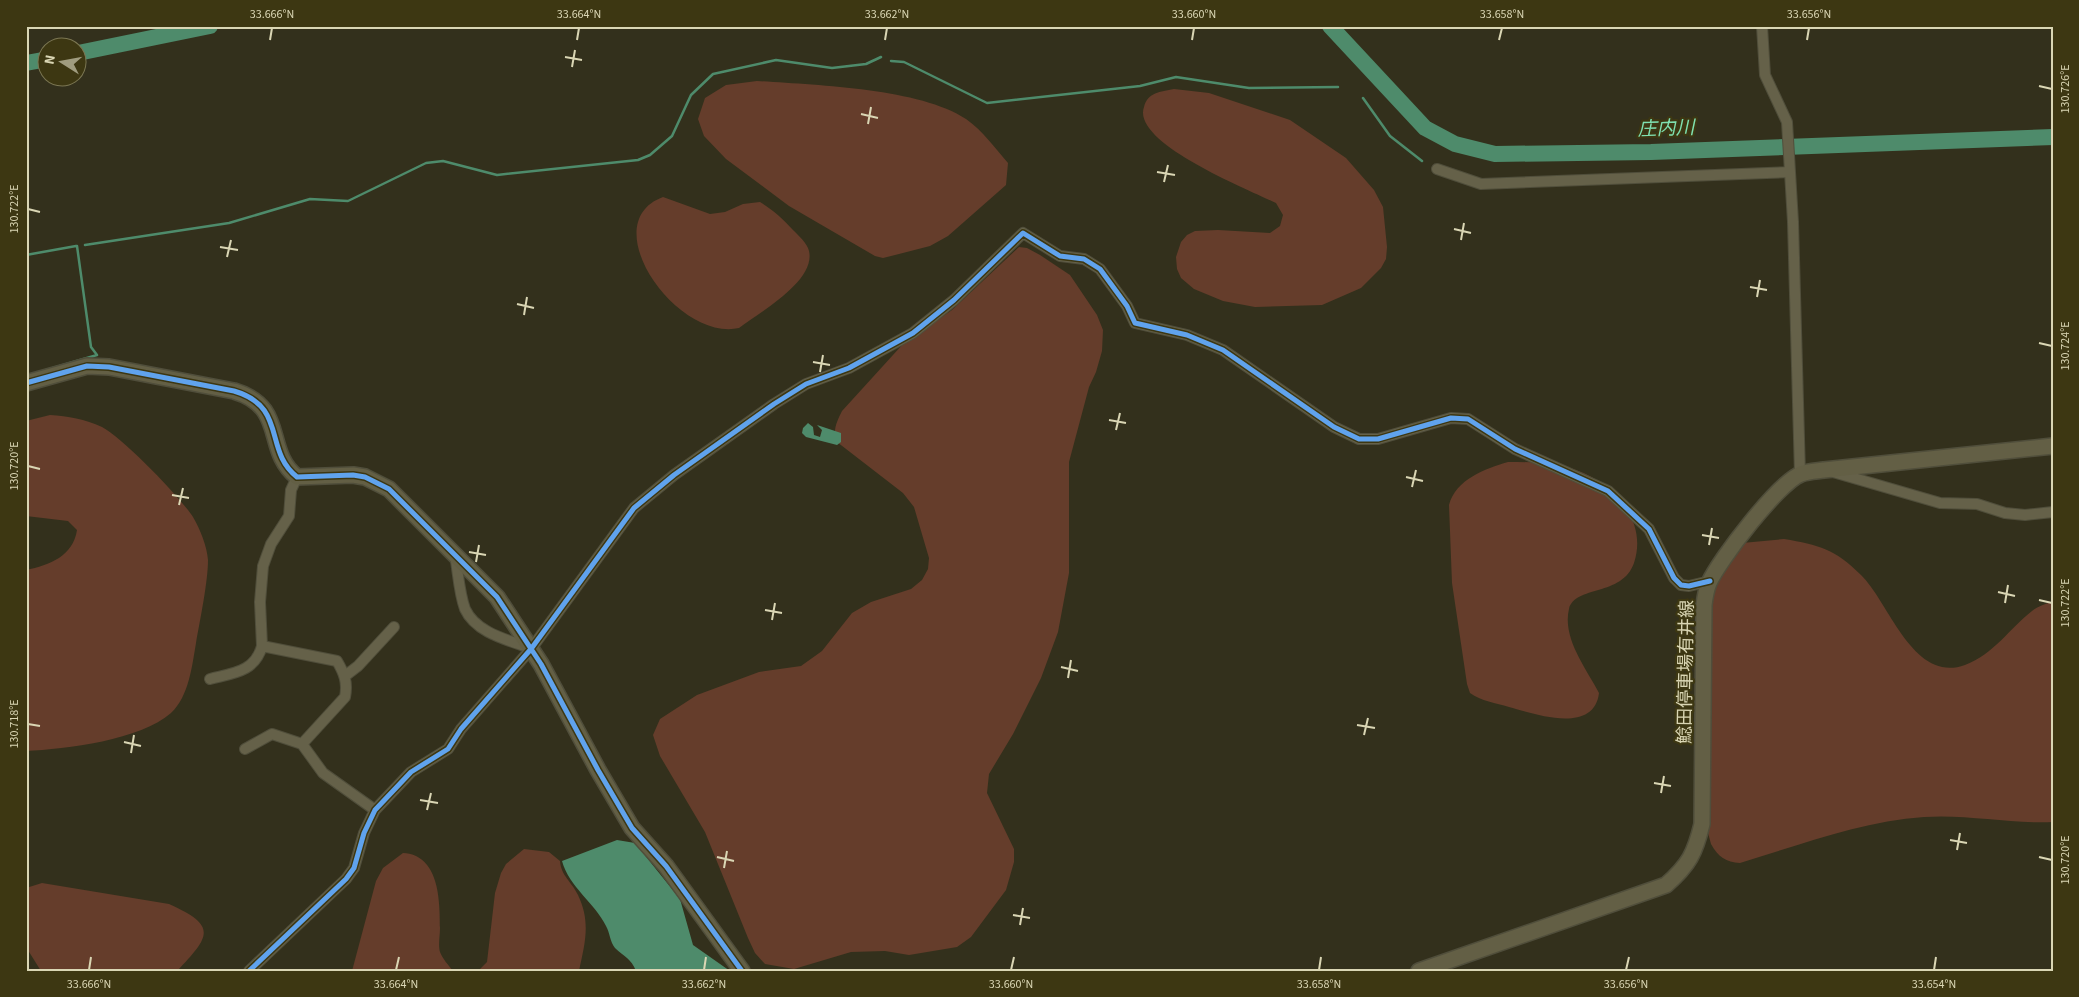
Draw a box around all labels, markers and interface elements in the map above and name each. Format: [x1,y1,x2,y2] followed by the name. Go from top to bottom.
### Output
[250,6,294,23] text: 33.666°N
[557,6,601,23] text: 33.664°N
[865,6,909,23] text: 33.662°N
[1172,6,1216,23] text: 33.660°N
[1480,6,1524,23] text: 33.658°N
[1787,6,1831,23] text: 33.656°N
[38,38,88,88] north arrow
[40,53,61,66] text: N
[2057,64,2074,114] text: 130.726°E
[1637,114,1697,143] water label: 庄内川
[6,184,23,234] text: 130.722°E
[2057,321,2074,371] text: 130.724°E
[6,441,23,491] text: 130.720°E
[2057,578,2074,628] text: 130.722°E
[1672,600,1700,744] street label: 鯰田停車場有井線
[6,699,23,749] text: 130.718°E
[2057,835,2074,885] text: 130.720°E
[67,976,111,993] text: 33.666°N
[374,976,418,993] text: 33.664°N
[682,976,726,993] text: 33.662°N
[989,976,1033,993] text: 33.660°N
[1297,976,1341,993] text: 33.658°N
[1604,976,1648,993] text: 33.656°N
[1912,976,1956,993] text: 33.654°N

